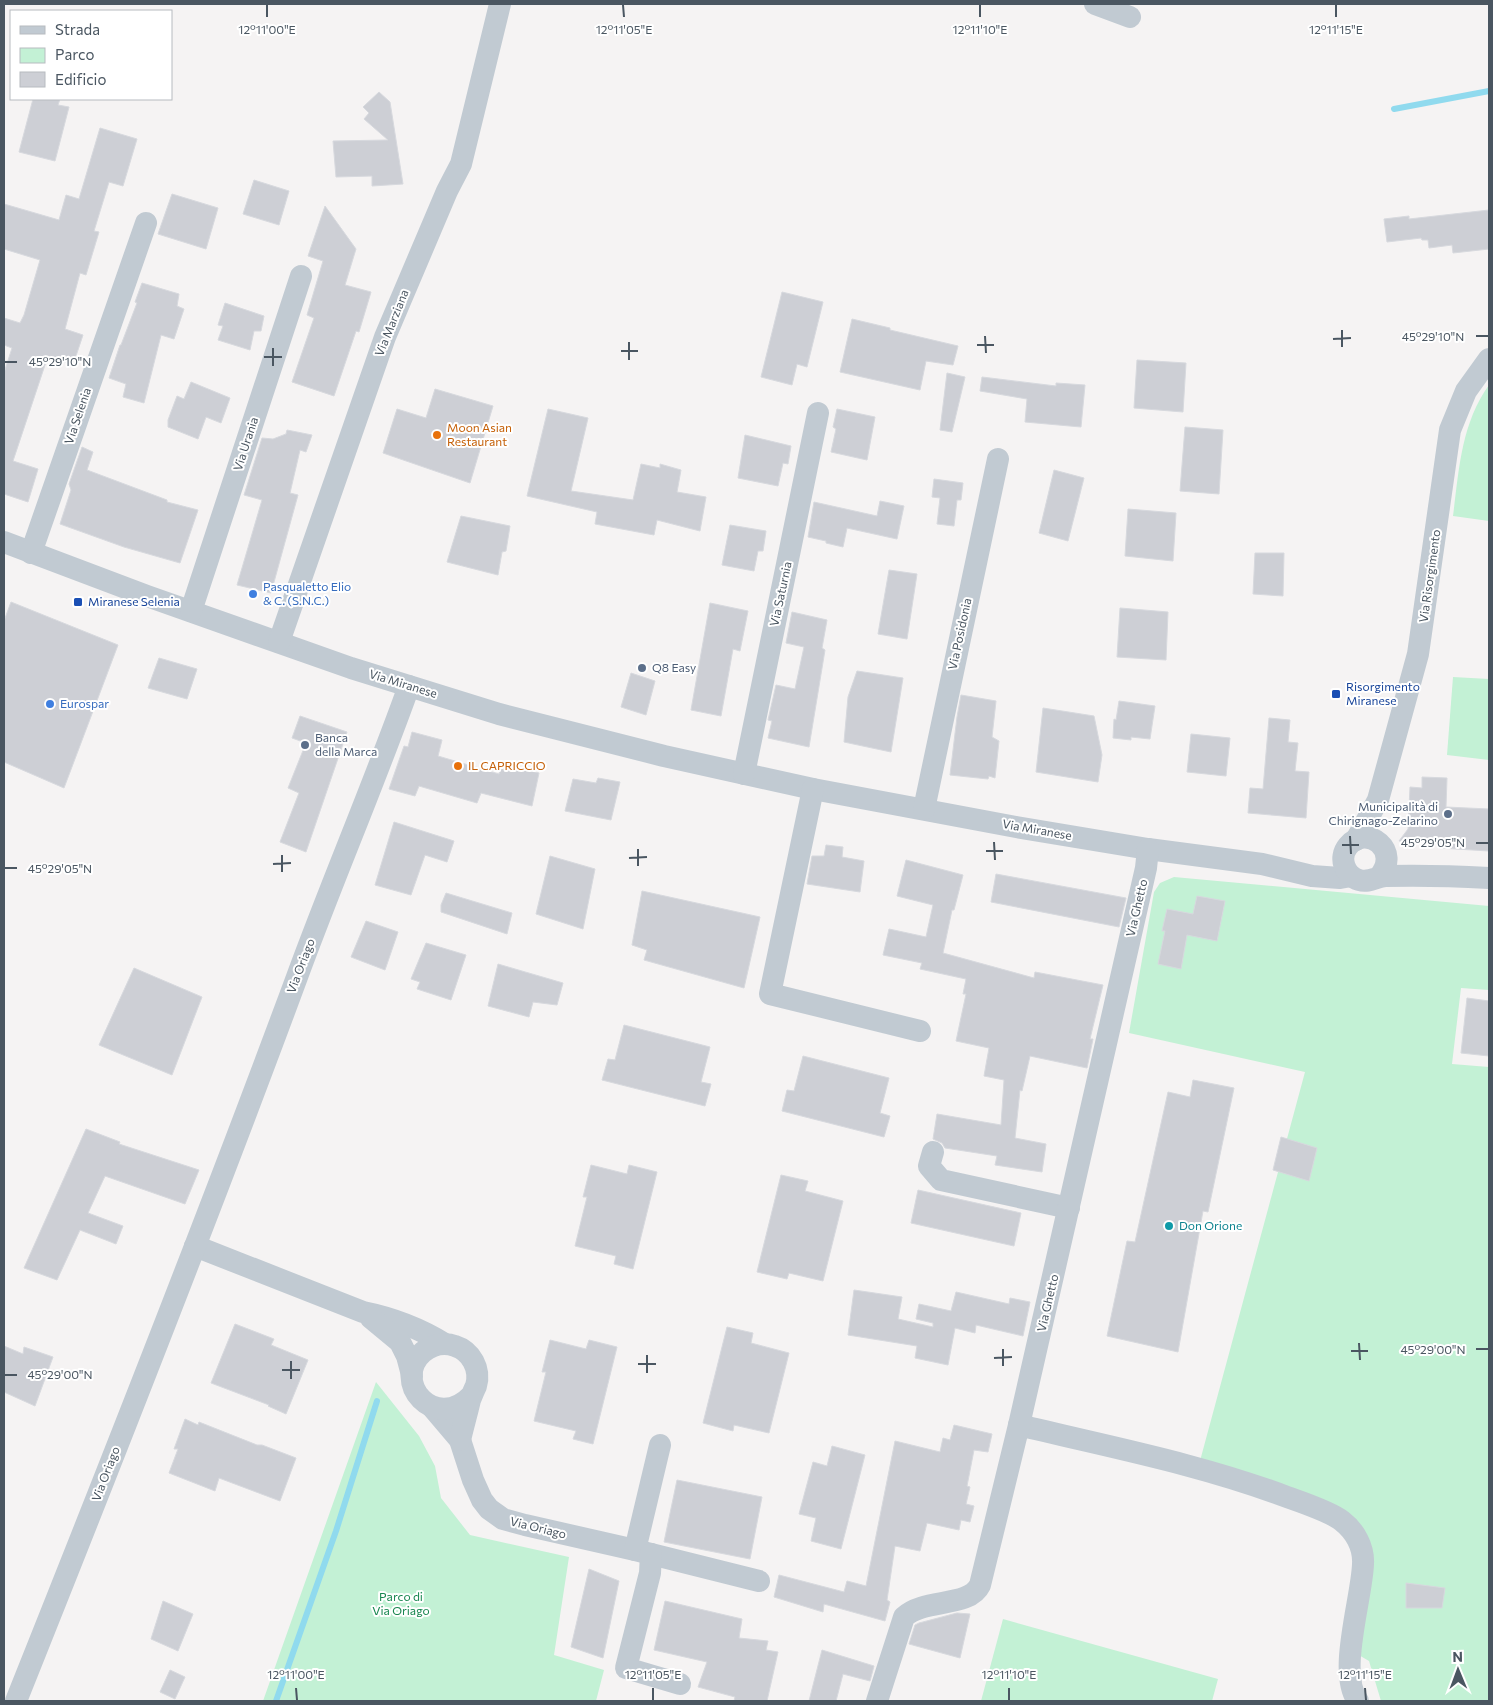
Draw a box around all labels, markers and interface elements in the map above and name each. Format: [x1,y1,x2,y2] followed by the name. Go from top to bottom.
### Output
[10,10,172,100] legend
[55,20,100,38] text: Strada
[238,22,296,36] text: 12°11'00"E
[596,22,652,36] text: 12°11'05"E
[953,22,1007,36] text: 12°11'10"E
[1309,22,1363,36] text: 12°11'15"E
[55,45,94,63] text: Parco
[55,70,106,88] text: Edificio
[371,287,411,358] street label: Via Marziana
[1402,329,1464,343] text: 45°29'10"N
[29,354,91,368] text: 45°29'10"N
[61,386,93,446] street label: Via Selenia
[230,415,260,472] street label: Via Urania
[447,420,512,448] place label: Moon Asian Restaurant
[431,429,443,441] marker: Moon Asian Restaurant
[1416,528,1442,623] street label: Via Risorgimento
[766,560,794,627] street label: Via Saturnia
[263,579,351,607] place label: Pasqualetto Elio & C. (S.N.C.)
[247,588,259,600] marker: Pasqualetto Elio & C. (S.N.C.)
[88,594,180,608] place label: Miranese Selenia
[72,596,84,608] marker: Miranese Selenia
[945,597,973,671] street label: Via Posidonia
[652,660,696,674] place label: Q8 Easy
[636,662,648,674] marker: Q8 Easy
[368,666,439,700] street label: Via Miranese
[1346,679,1420,707] place label: Risorgimento Miranese
[1330,688,1342,700] marker: Risorgimento Miranese
[60,696,109,710] place label: Eurospar
[44,698,56,710] marker: Eurospar
[315,730,377,758] place label: Banca della Marca
[299,739,311,751] marker: Banca della Marca
[468,758,546,772] place label: IL CAPRICCIO
[452,760,464,772] marker: IL CAPRICCIO
[1329,799,1438,827] place label: Municipalità di Chirignago-Zelarino
[1442,808,1454,820] marker: Municipalità di Chirignago-Zelarino
[1001,816,1073,842] street label: Via Miranese
[1401,835,1465,849] text: 45°29'05"N
[28,861,92,875] text: 45°29'05"N
[1123,878,1149,938] street label: Via Ghetto
[283,936,317,995] street label: Via Oriago
[1179,1218,1242,1232] place label: Don Orione
[1163,1220,1175,1232] marker: Don Orione
[1034,1273,1060,1333] street label: Via Ghetto
[1400,1342,1466,1356] text: 45°29'00"N
[27,1367,93,1381] text: 45°29'00"N
[88,1444,122,1503] street label: Via Oriago
[509,1513,568,1541] street label: Via Oriago
[372,1589,430,1617] park label: Parco di Via Oriago
[1433,1645,1483,1695] north arrow
[1452,1648,1463,1665] text: N
[267,1667,325,1681] text: 12°11'00"E
[625,1667,681,1681] text: 12°11'05"E
[982,1667,1036,1681] text: 12°11'10"E
[1338,1667,1392,1681] text: 12°11'15"E

